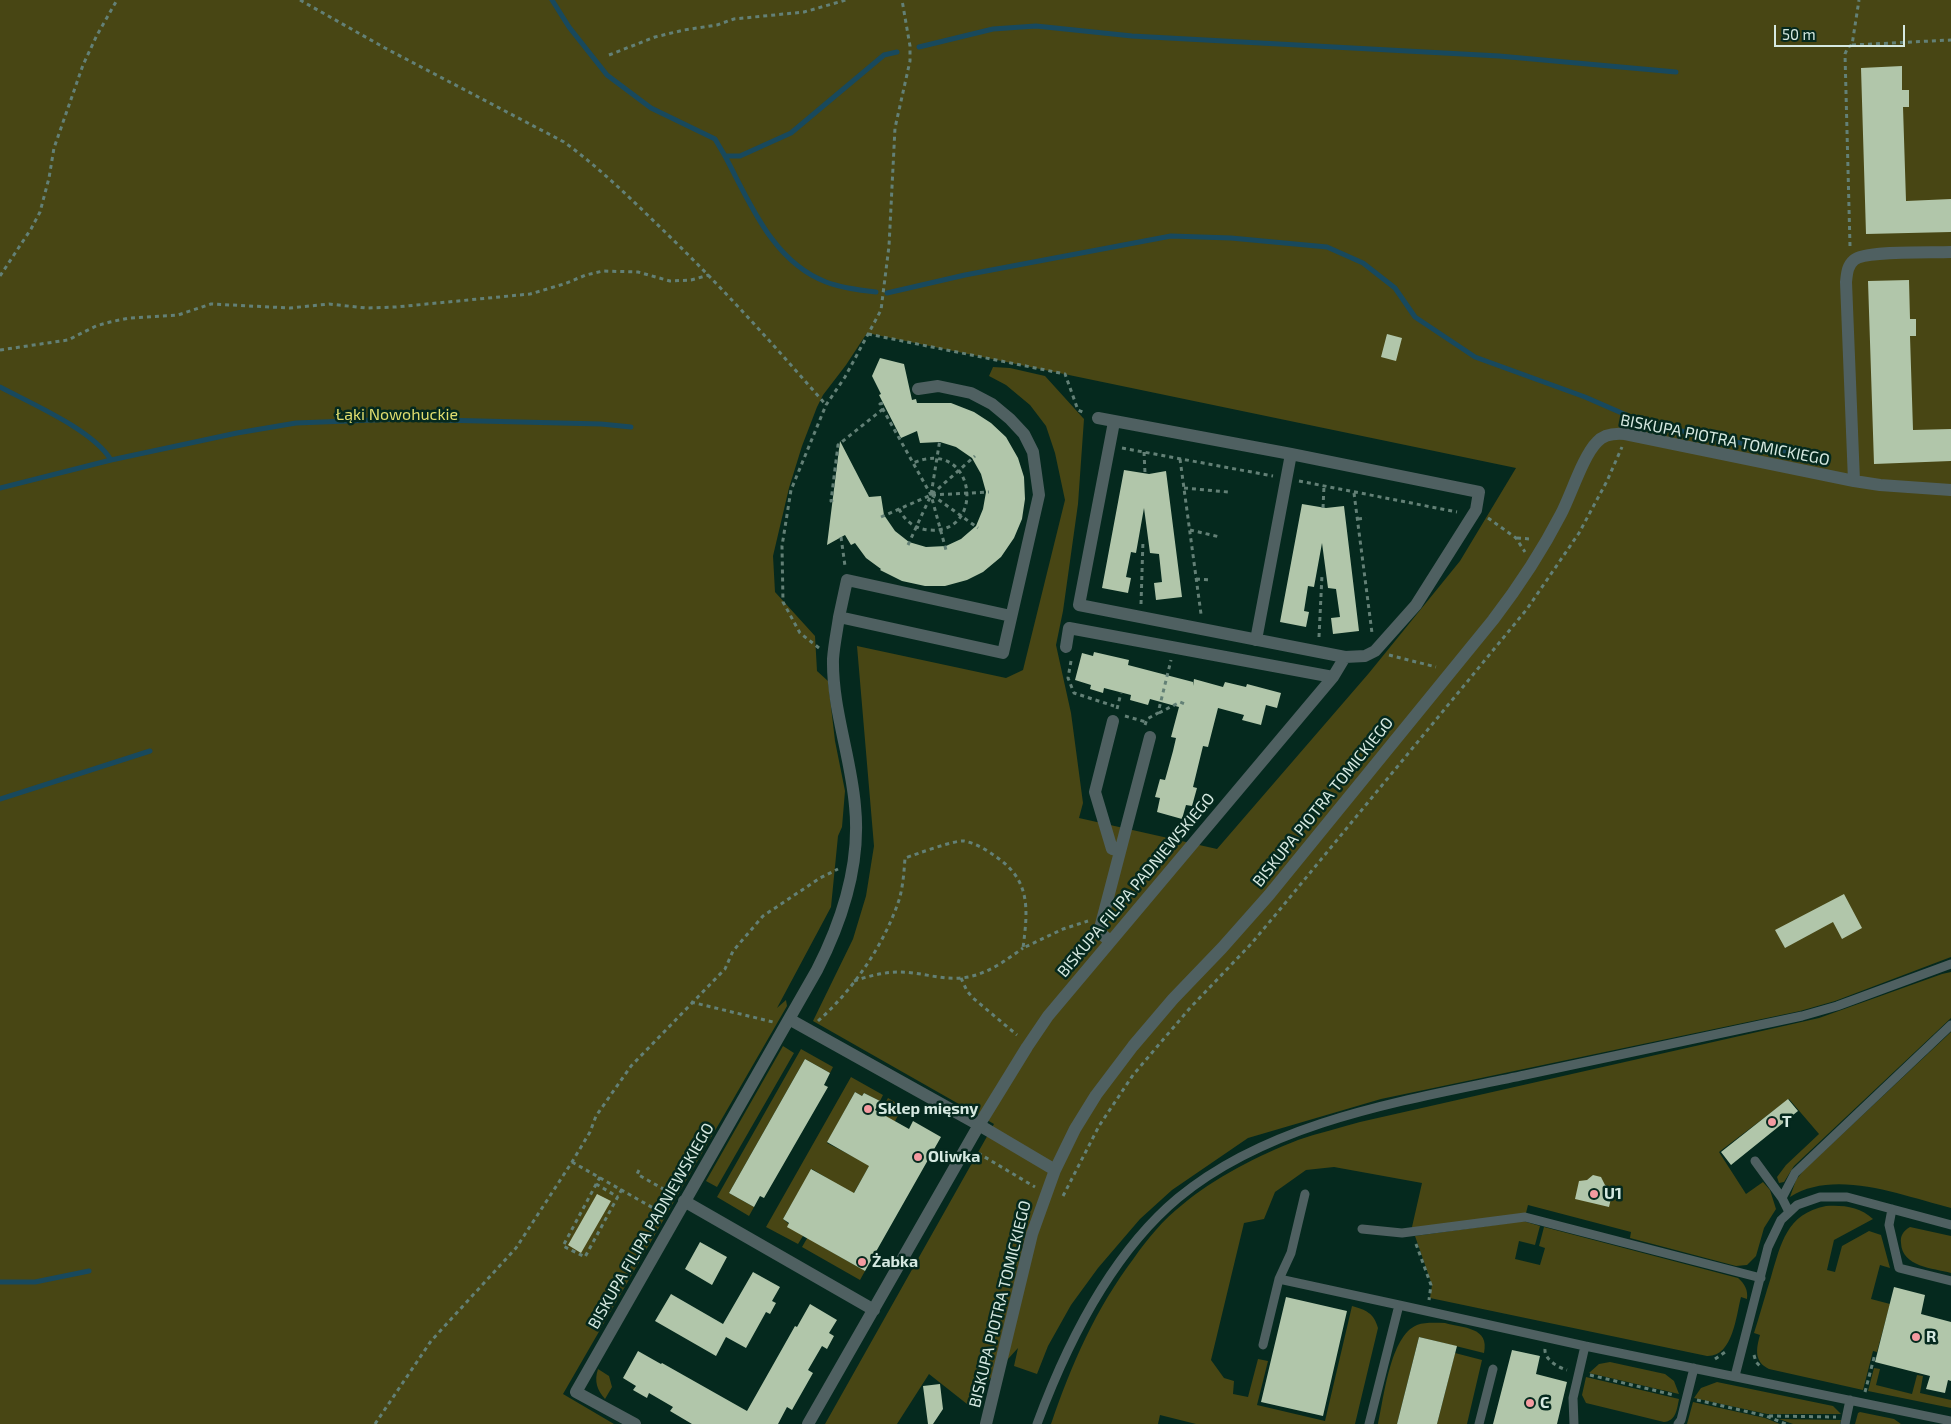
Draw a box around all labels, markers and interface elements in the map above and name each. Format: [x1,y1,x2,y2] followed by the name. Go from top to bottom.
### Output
[1776,15,1907,47] scale bar
[1782,25,1816,43] text: 50 m
[336,405,458,425] park label: Łąki Nowohuckie
[1619,410,1831,470] street label: BISKUPA PIOTRA TOMICKIEGO
[1249,713,1397,891] street label: BISKUPA PIOTRA TOMICKIEGO
[1053,789,1219,981] street label: BISKUPA FILIPA PADNIEWSKIEGO
[878,1099,978,1119] place label: Sklep mięsny
[862,1103,874,1115] marker: Sklep mięsny
[1782,1112,1792,1132] place label: T
[1766,1116,1778,1128] marker: T
[584,1120,718,1332] street label: BISKUPA FILIPA PADNIEWSKIEGO
[928,1147,980,1167] place label: Oliwka
[912,1151,924,1163] marker: Oliwka
[1604,1184,1622,1204] place label: U1
[1588,1188,1600,1200] marker: U1
[965,1198,1035,1410] street label: BISKUPA PIOTRA TOMICKIEGO
[872,1252,918,1272] place label: Żabka
[856,1256,868,1268] marker: Żabka
[1926,1327,1936,1347] place label: R
[1910,1331,1922,1343] marker: R
[1540,1393,1549,1413] place label: C
[1524,1397,1536,1409] marker: C

